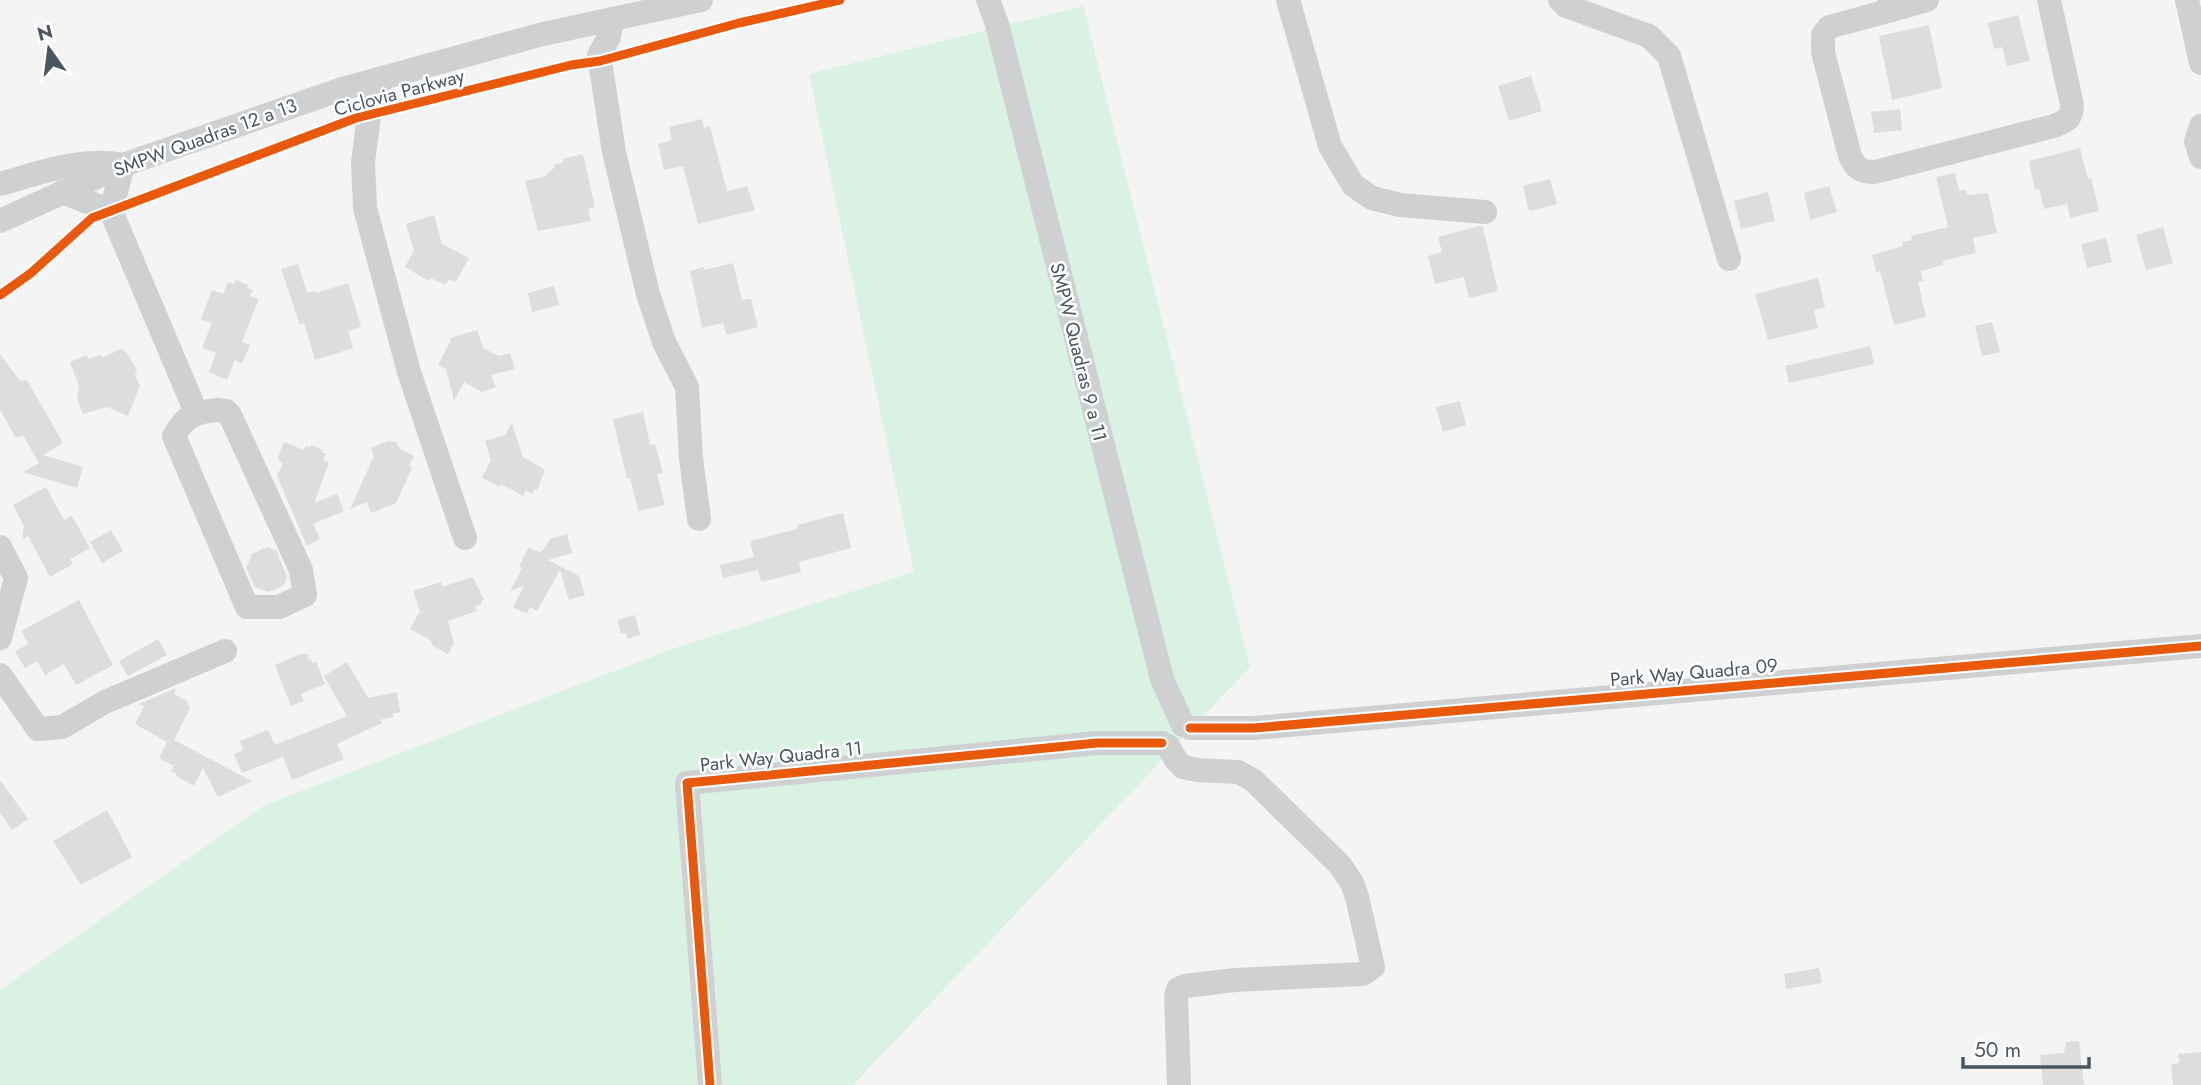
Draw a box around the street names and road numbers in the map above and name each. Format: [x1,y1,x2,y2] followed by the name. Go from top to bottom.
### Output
[331,62,468,123] street label: Ciclovia Parkway
[110,92,301,183] street label: SMPW Quadras 12 a 13
[1043,260,1114,444] street label: SMPW Quadras 9 a 11
[1609,652,1779,693] street label: Park Way Quadra 09
[699,735,864,778] street label: Park Way Quadra 11

